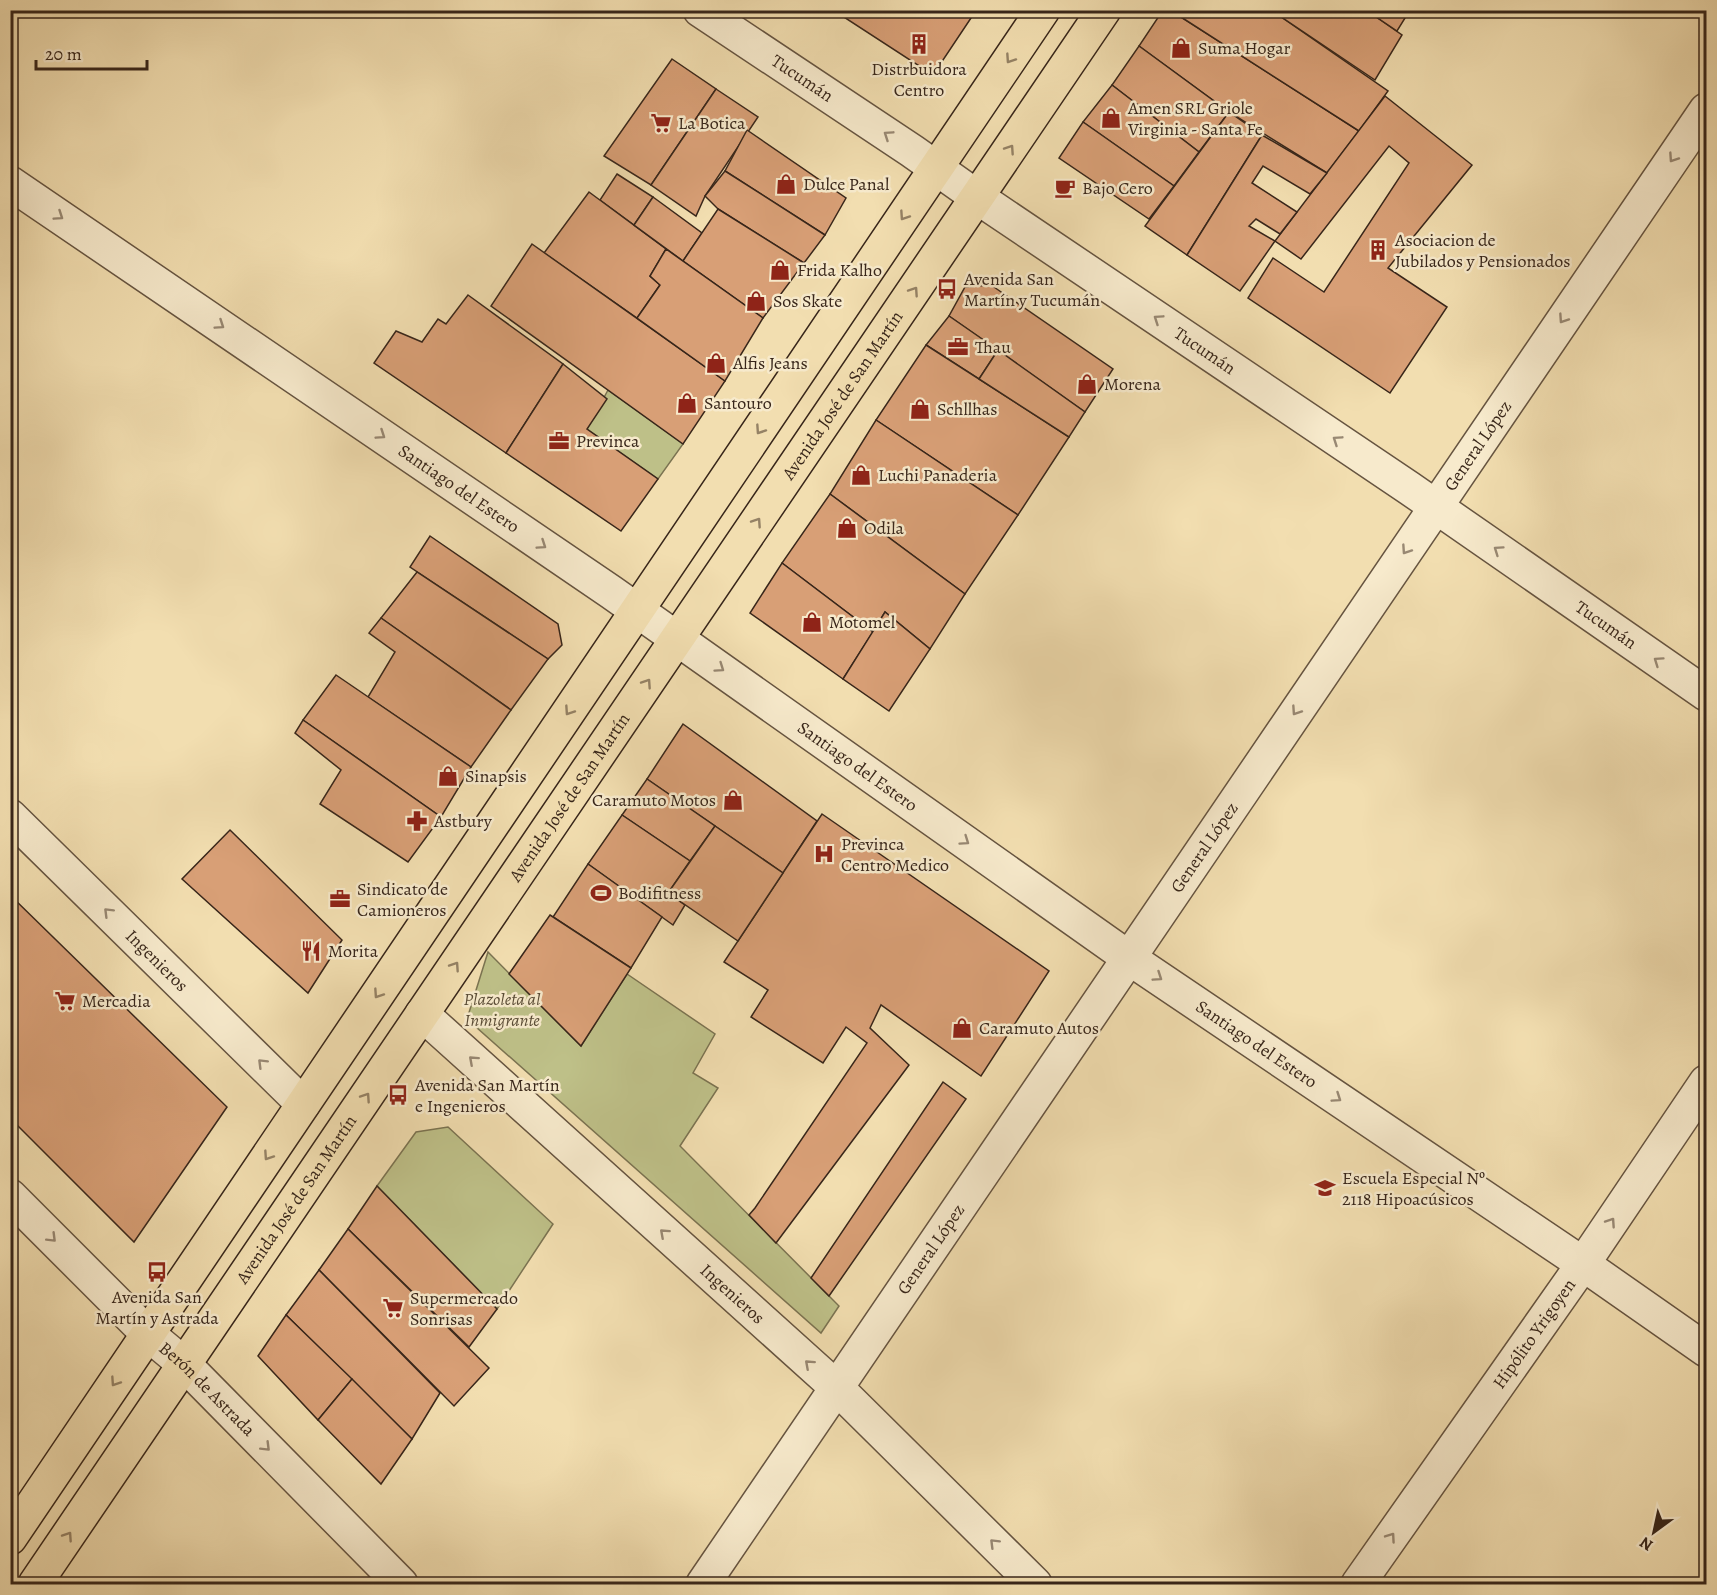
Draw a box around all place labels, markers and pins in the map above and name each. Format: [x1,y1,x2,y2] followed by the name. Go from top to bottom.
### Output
[907,32,931,56] building icon: Distrbuidora Centro
[1169,36,1193,60] shop icon: Suma Hogar
[1198,36,1291,60] place label: Suma Hogar
[871,57,967,102] place label: Distrbuidora Centro
[1127,96,1263,141] place label: Amen SRL Griole Virginia - Santa Fe
[1099,106,1123,130] shop icon: Amen SRL Griole Virginia - Santa Fe
[649,111,673,135] supermarket icon: La Botica
[678,111,746,135] place label: La Botica
[774,172,798,196] shop icon: Dulce Panal
[803,172,890,196] place label: Dulce Panal
[1053,176,1077,200] cafe icon: Bajo Cero
[1082,176,1153,200] place label: Bajo Cero
[1394,228,1571,273] place label: Asociacion de Jubilados y Pensionados
[1366,238,1390,262] building icon: Asociacion de Jubilados y Pensionados
[768,258,792,282] shop icon: Frida Kalho
[797,258,882,282] place label: Frida Kalho
[963,267,1100,312] place label: Avenida San Martín y Tucumán
[935,277,959,301] bus stop icon: Avenida San Martín y Tucumán
[744,289,768,313] shop icon: Sos Skate
[773,289,842,313] place label: Sos Skate
[946,335,970,359] office icon: Thau
[975,335,1011,359] place label: Thau
[704,351,728,375] shop icon: Alfis Jeans
[732,351,808,375] place label: Alfis Jeans
[1075,372,1099,396] shop icon: Morena
[1104,372,1161,396] place label: Morena
[675,391,699,415] shop icon: Santouro
[704,391,772,415] place label: Santouro
[908,397,932,421] shop icon: Schllhas
[937,397,997,421] place label: Schllhas
[547,429,571,453] office icon: Previnca
[576,429,640,453] place label: Previnca
[849,463,873,487] shop icon: Luchi Panaderia
[878,463,998,487] place label: Luchi Panaderia
[835,516,859,540] shop icon: Odila
[864,516,905,540] place label: Odila
[800,610,824,634] shop icon: Motomel
[829,610,896,634] place label: Motomel
[436,764,460,788] shop icon: Sinapsis
[465,764,527,788] place label: Sinapsis
[592,788,716,812] place label: Caramuto Motos
[721,788,745,812] shop icon: Caramuto Motos
[405,809,429,833] pharmacy icon: Astbury
[433,809,493,833] place label: Astbury
[841,832,949,877] place label: Previnca Centro Medico
[812,842,836,866] hospital icon: Previnca Centro Medico
[357,877,448,922] place label: Sindicato de Camioneros
[589,881,613,905] sports icon: Bodifitness
[618,881,701,905] place label: Bodifitness
[328,887,352,911] office icon: Sindicato de Camioneros
[299,939,323,963] restaurant icon: Morita
[328,939,379,963] place label: Morita
[53,989,77,1013] supermarket icon: Mercadia
[82,989,151,1013] place label: Mercadia
[950,1016,974,1040] shop icon: Caramuto Autos
[979,1016,1099,1040] place label: Caramuto Autos
[414,1073,560,1118] place label: Avenida San Martín e Ingenieros
[386,1083,410,1107] bus stop icon: Avenida San Martín e Ingenieros
[1342,1166,1485,1211] place label: Escuela Especial Nº 2118 Hipoacúsicos
[1313,1176,1337,1200] school or university icon: Escuela Especial Nº 2118 Hipoacúsicos
[145,1260,169,1284] bus stop icon: Avenida San Martín y Astrada
[95,1285,219,1330] place label: Avenida San Martín y Astrada
[410,1286,518,1331] place label: Supermercado Sonrisas
[381,1296,405,1320] supermarket icon: Supermercado Sonrisas

